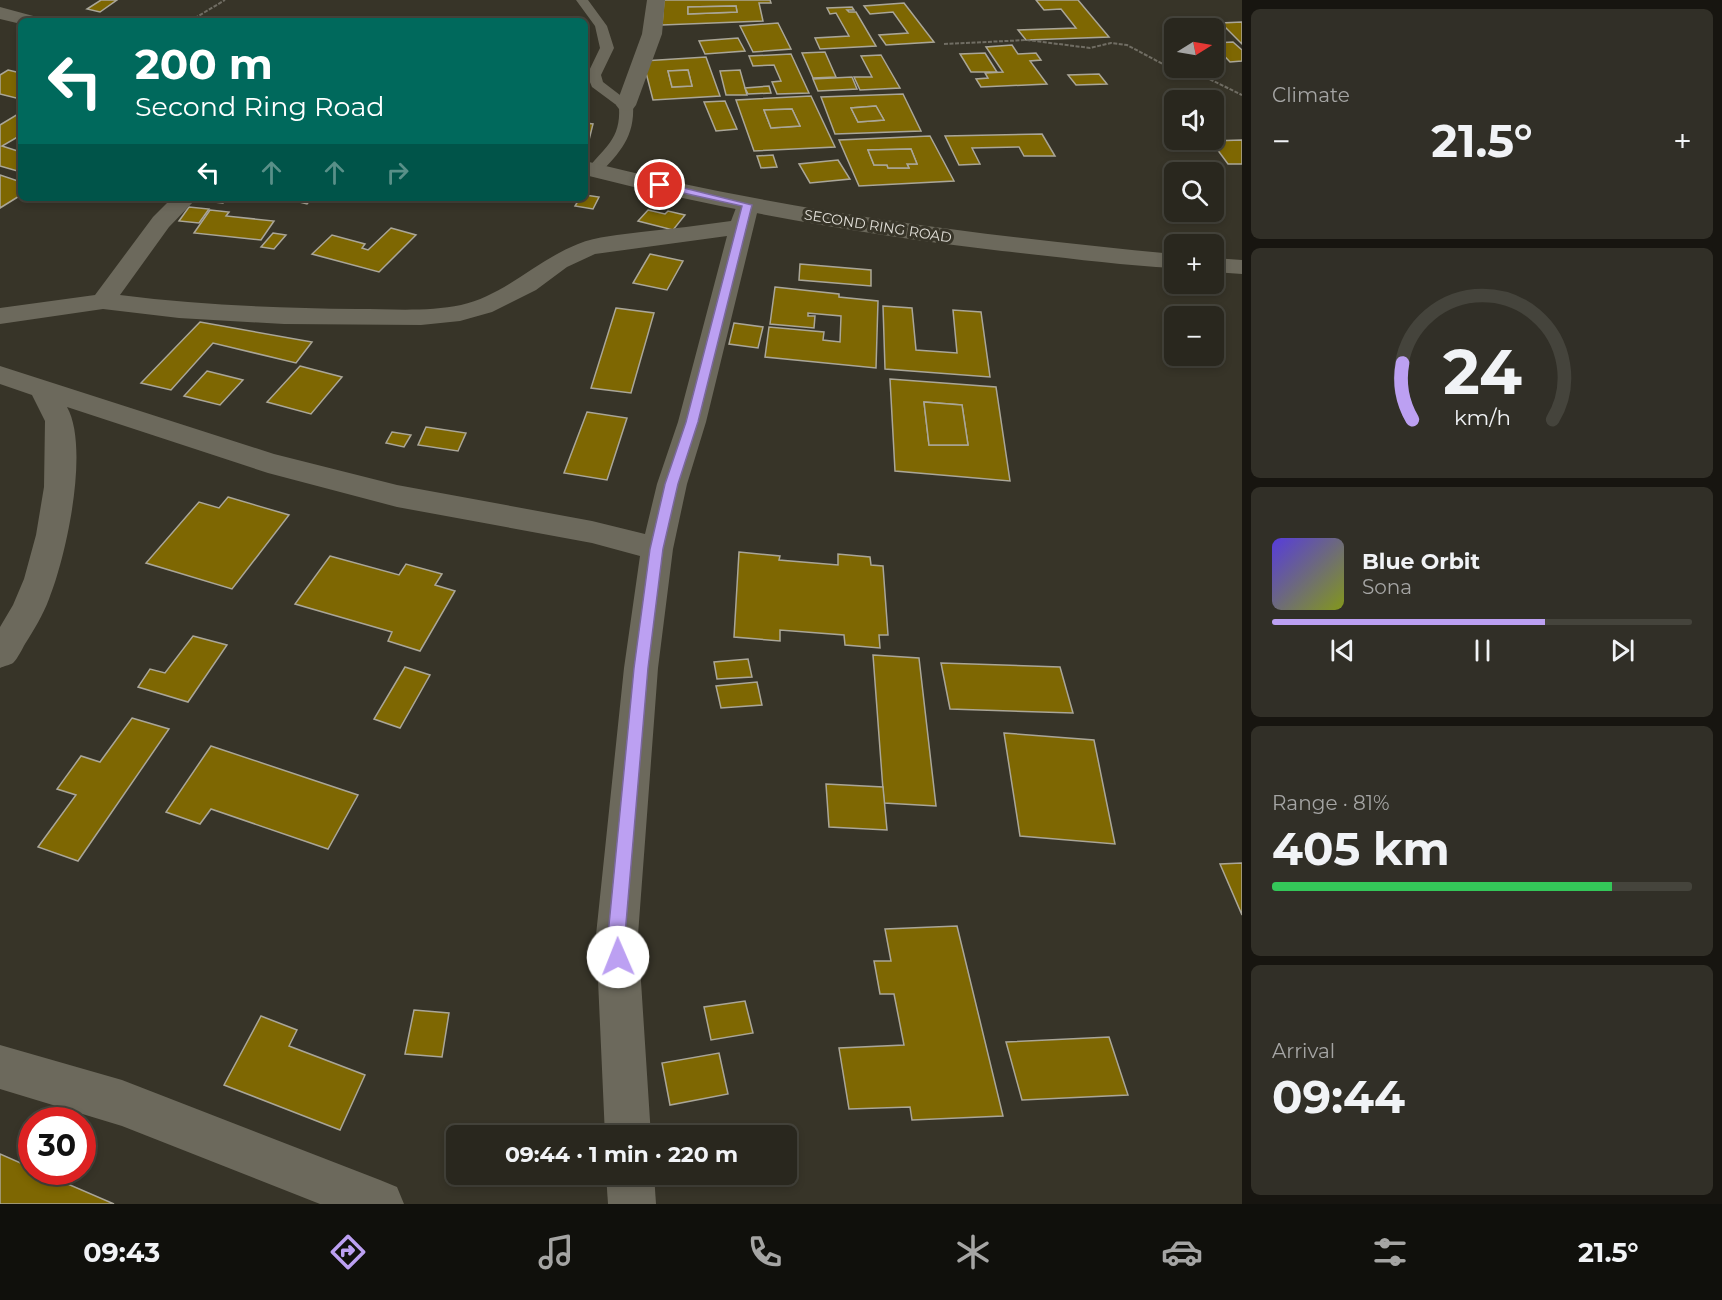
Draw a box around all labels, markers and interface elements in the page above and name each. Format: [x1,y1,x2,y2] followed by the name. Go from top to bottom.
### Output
[1164,18,1224,78] north arrow
[1164,18,1224,366] map controls
[135,38,273,90] text: 200 m
[36,42,114,120] icon: left
[1272,83,1350,107] text: Climate
[135,90,385,123] text: Second Ring Road
[1164,90,1224,150] button: sound
[1431,113,1533,168] text: 21.5°
[1272,121,1291,161] text: −
[1673,121,1692,161] text: +
[192,156,225,189] icon: left
[255,156,288,189] icon: ahead
[318,156,351,189] icon: ahead
[381,156,414,189] icon: right
[634,159,685,210] pin
[1164,162,1224,222] button: search
[643,168,676,201] icon: arrive
[803,205,953,247] street label: SECOND RING ROAD
[1164,234,1224,294] button: +
[1164,306,1224,366] button: −
[1442,334,1522,410] text: 24
[1453,404,1511,430] text: km/h
[1362,548,1480,575] text: Blue Orbit
[1362,575,1412,599] text: Sona
[1326,634,1359,667] icon: previous
[1466,634,1499,667] icon: pause
[1606,634,1639,667] icon: next
[1272,791,1390,815] text: Range · 81%
[1272,821,1450,876] text: 405 km
[586,925,650,989] position arrow
[1272,1039,1335,1063] text: Arrival
[1272,1069,1405,1124] text: 09:44
[18,1107,96,1185] speed limit sign: 30
[505,1141,738,1168] text: 09:44 · 1 min · 220 m
[327,1231,369,1273] icon: directions
[535,1231,577,1273] icon: music
[744,1231,786,1273] icon: phone
[952,1231,994,1273] icon: climate
[1161,1231,1203,1273] icon: car
[1369,1231,1411,1273] icon: filters
[83,1236,160,1269] text: 09:43
[1578,1236,1639,1269] text: 21.5°

